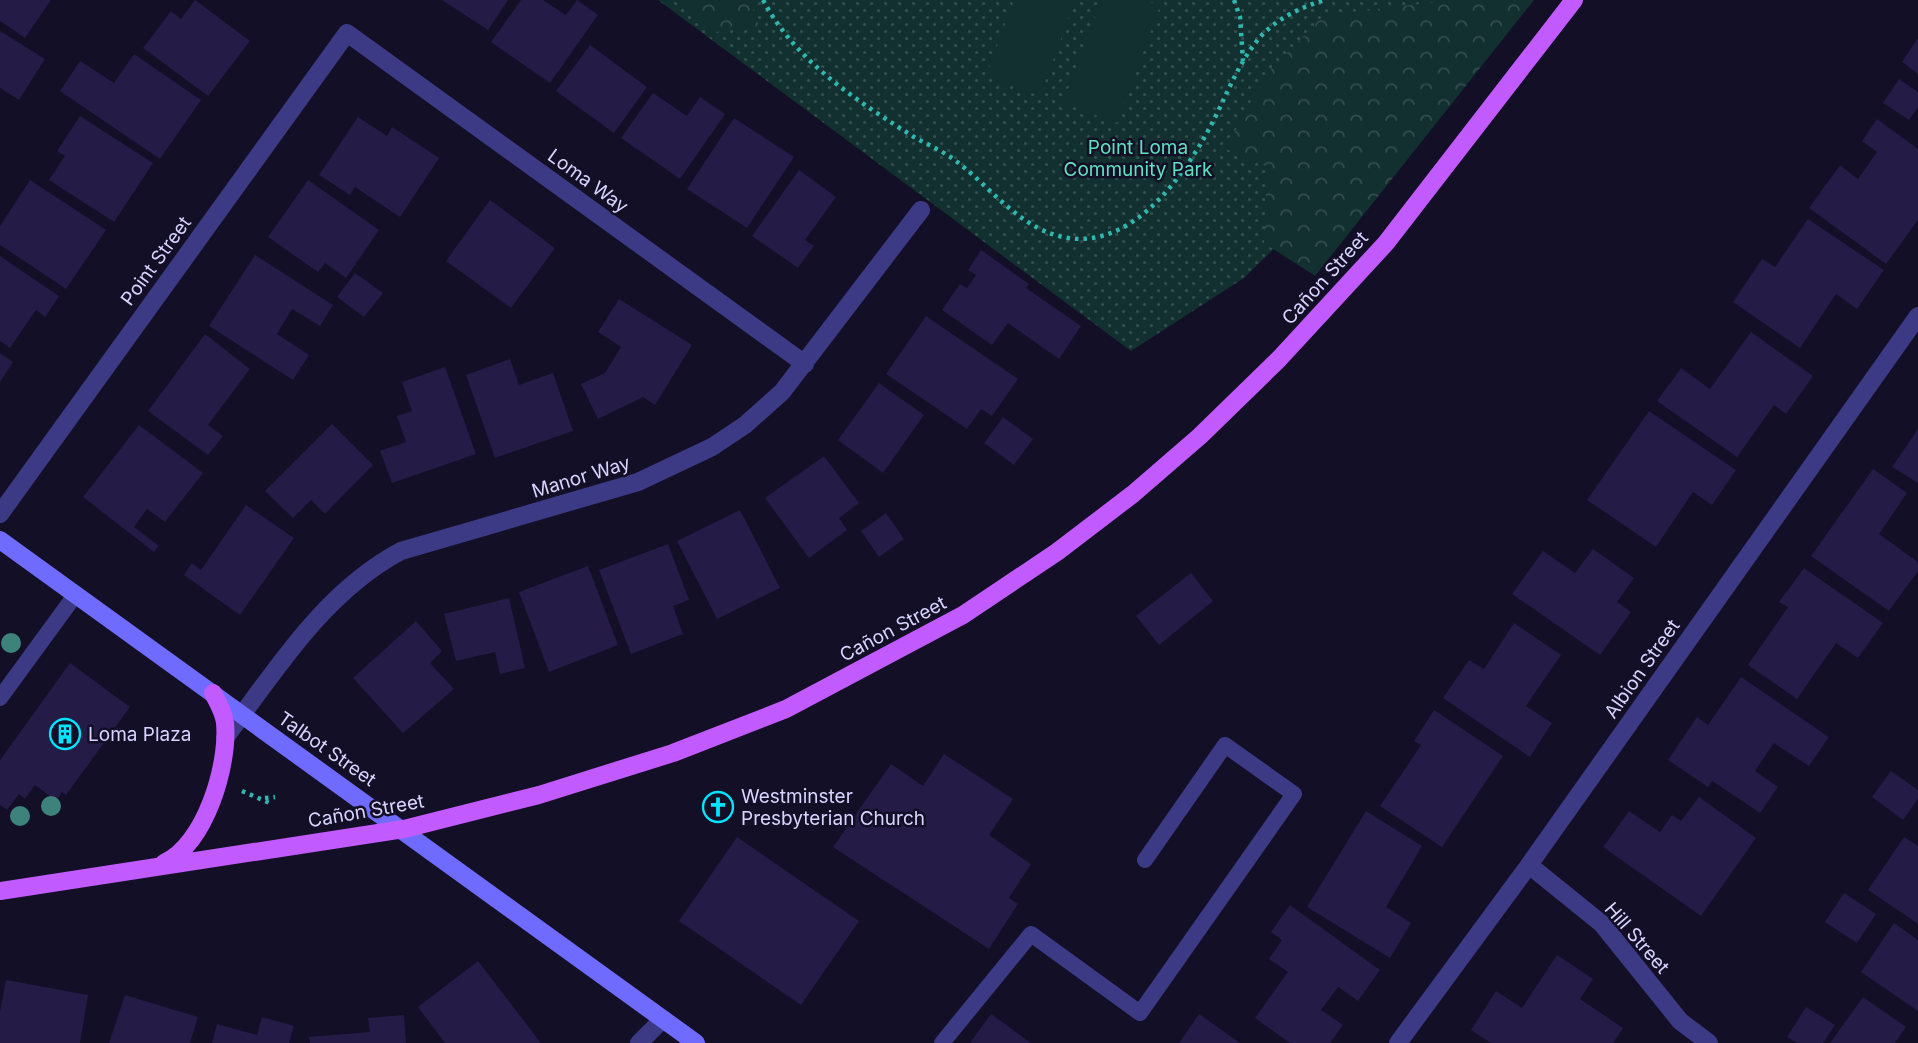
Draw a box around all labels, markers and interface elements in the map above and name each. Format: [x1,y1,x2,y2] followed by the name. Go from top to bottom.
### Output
[1064,136,1213,181] park label: Point Loma Community Park
[543,144,633,218] street label: Loma Way
[116,212,196,310] street label: Point Street
[1277,227,1373,329] street label: Cañon Street
[529,451,633,503] street label: Manor Way
[836,591,950,667] street label: Cañon Street
[1599,615,1685,723] street label: Albion Street
[274,707,380,791] street label: Talbot Street
[48,717,82,751] building icon: Loma Plaza
[88,723,191,746] place label: Loma Plaza
[741,785,925,830] place label: Westminster Presbyterian Church
[306,789,426,833] street label: Cañon Street
[701,790,735,824] church icon: Westminster Presbyterian Church
[1600,898,1674,978] street label: Hill Street

